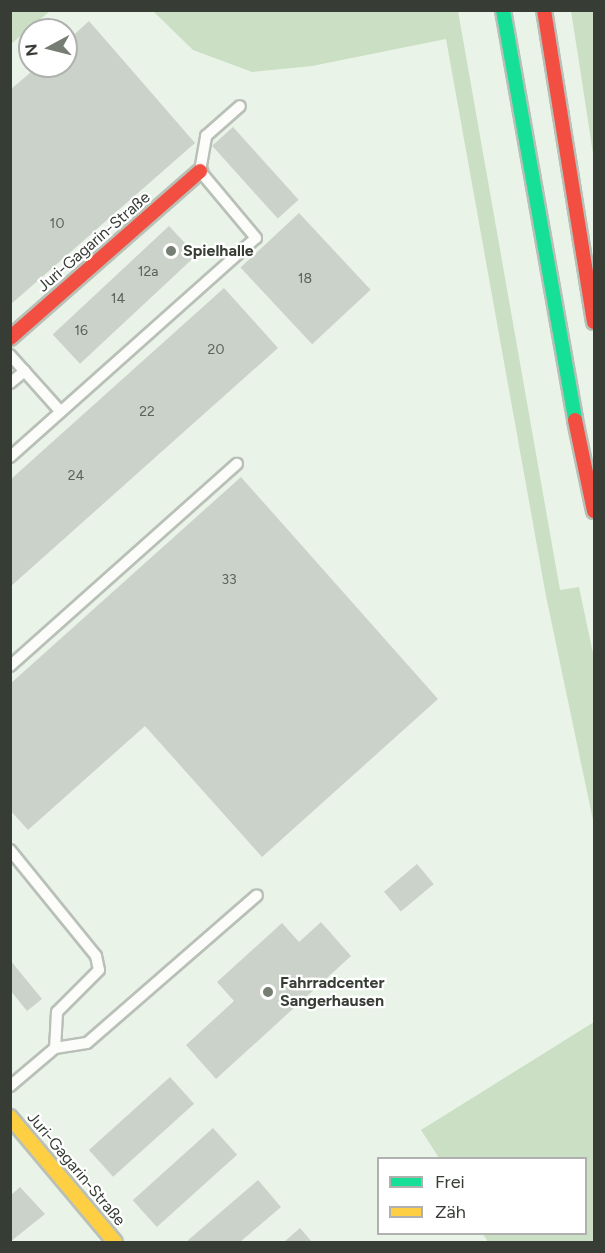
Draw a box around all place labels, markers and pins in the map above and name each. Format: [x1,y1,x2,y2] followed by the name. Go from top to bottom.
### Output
[183,241,254,261] place label: Spielhalle
[164,244,178,258] marker: Spielhalle
[280,973,384,1011] place label: Fahrradcenter Sangerhausen
[261,985,275,999] marker: Fahrradcenter Sangerhausen

